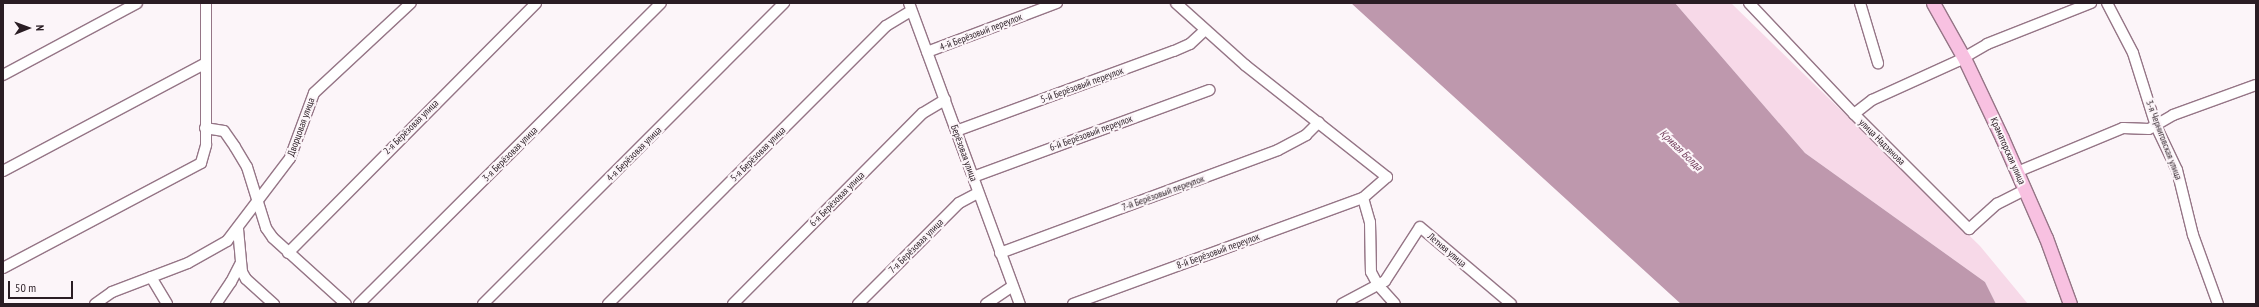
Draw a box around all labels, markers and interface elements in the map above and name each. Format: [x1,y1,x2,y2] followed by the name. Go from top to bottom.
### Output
[8,8,48,48] north arrow
[938,11,1024,53] street label: 4-й Берёзовый переулок
[33,25,47,31] text: N
[1039,64,1125,106] street label: 5-й Берёзовый переулок
[285,96,317,158] street label: Дворцовая улица
[381,97,441,157] street label: 2-я Берёзовая улица
[2143,98,2185,182] street label: 3-я Черниговская улица
[1048,112,1134,154] street label: 6-й Берёзовый переулок
[1856,116,1908,168] street label: улица Надзянова
[1988,116,2028,186] street label: Краматорская улица
[948,123,980,183] street label: Берёзовая улица
[480,124,540,184] street label: 3-я Берёзовая улица
[604,124,664,184] street label: 4-я Берёзовая улица
[728,124,788,184] street label: 5-я Берёзовая улица
[1657,127,1705,173] water label: Кривая Болда
[807,169,867,229] street label: 6-я Берёзовая улица
[1120,173,1206,213] street label: 7-й Берёзовый переулок
[886,216,946,276] street label: 7-я Берёзовая улица
[1175,230,1261,272] street label: 8-й Берёзовый переулок
[1425,230,1469,270] street label: Летняя улица
[10,273,75,299] scale bar
[15,280,36,295] text: 50 m

